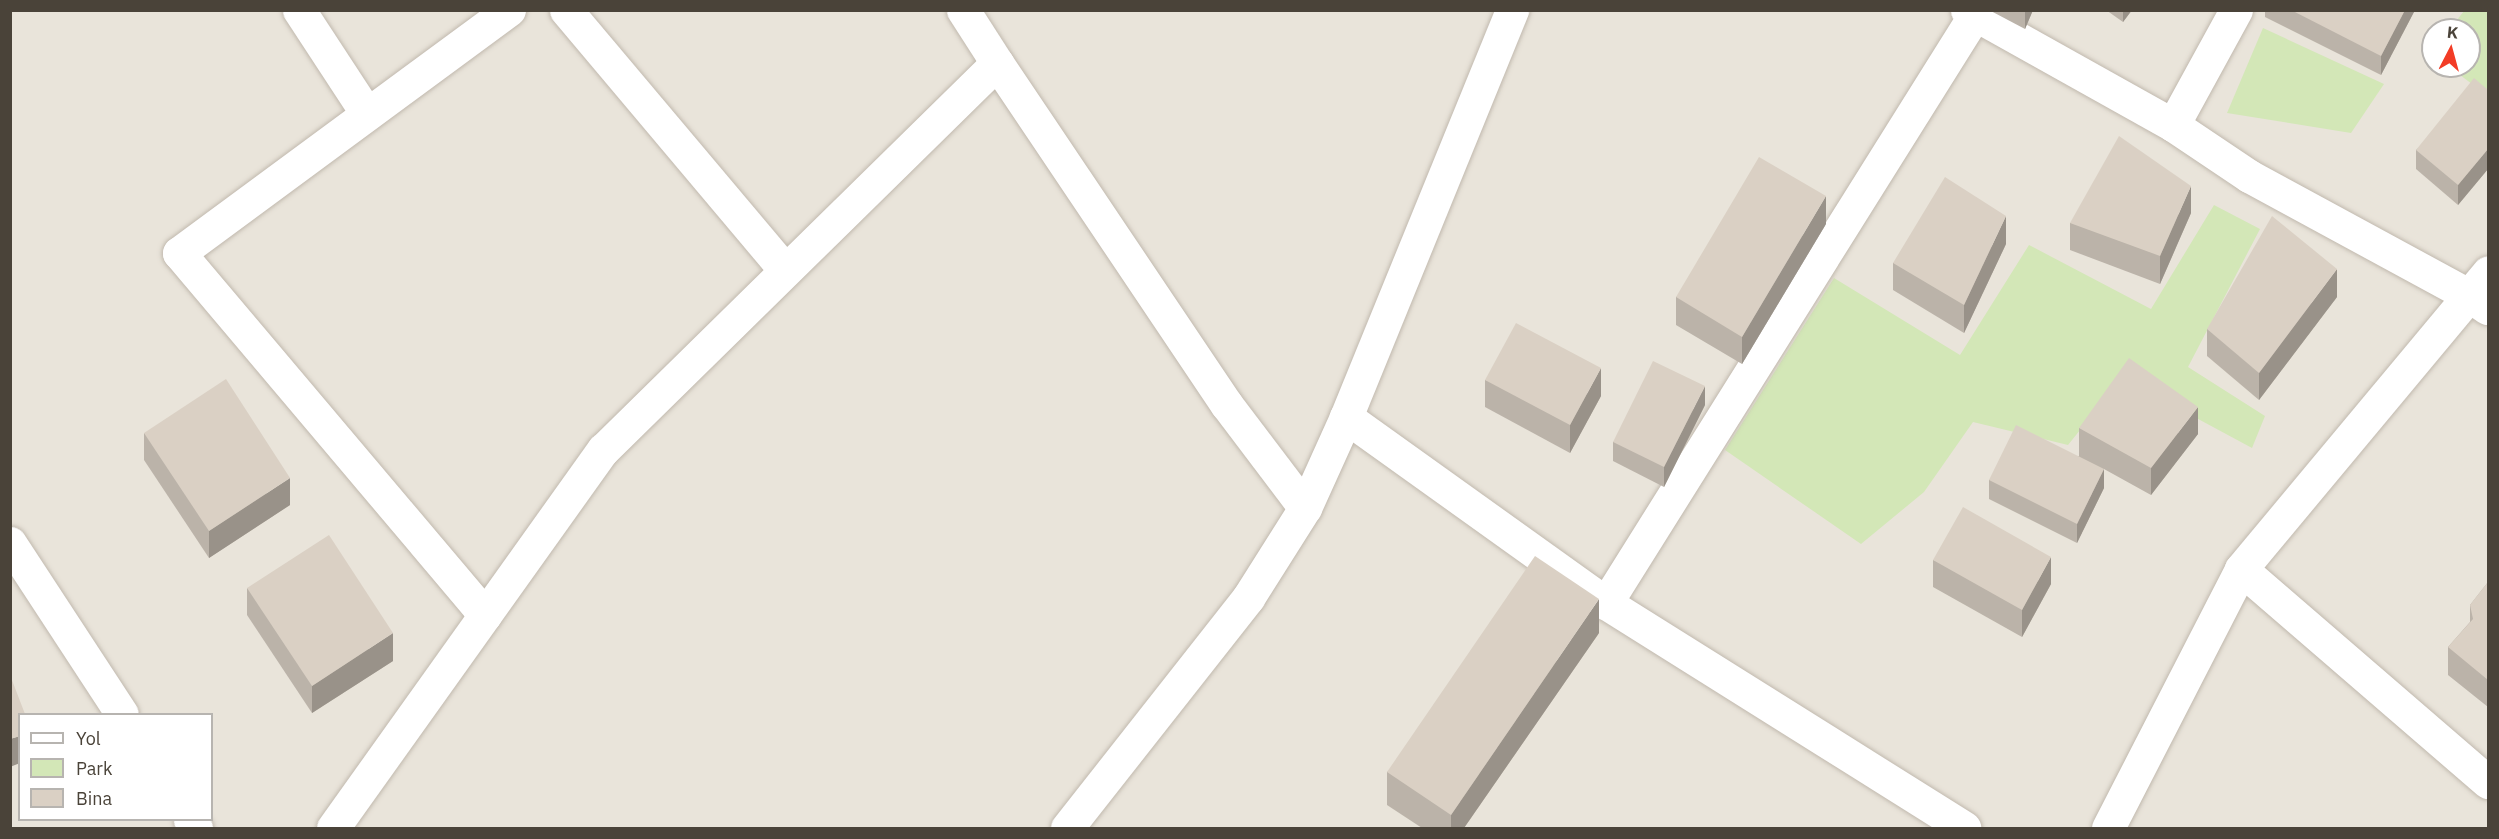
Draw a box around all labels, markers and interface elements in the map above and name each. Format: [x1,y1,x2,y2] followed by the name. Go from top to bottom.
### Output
[2421,18,2481,78] north arrow
[2446,22,2459,43] text: K
[18,713,213,821] legend
[76,727,101,750] text: Yol
[76,757,112,780] text: Park
[76,787,112,810] text: Bina

